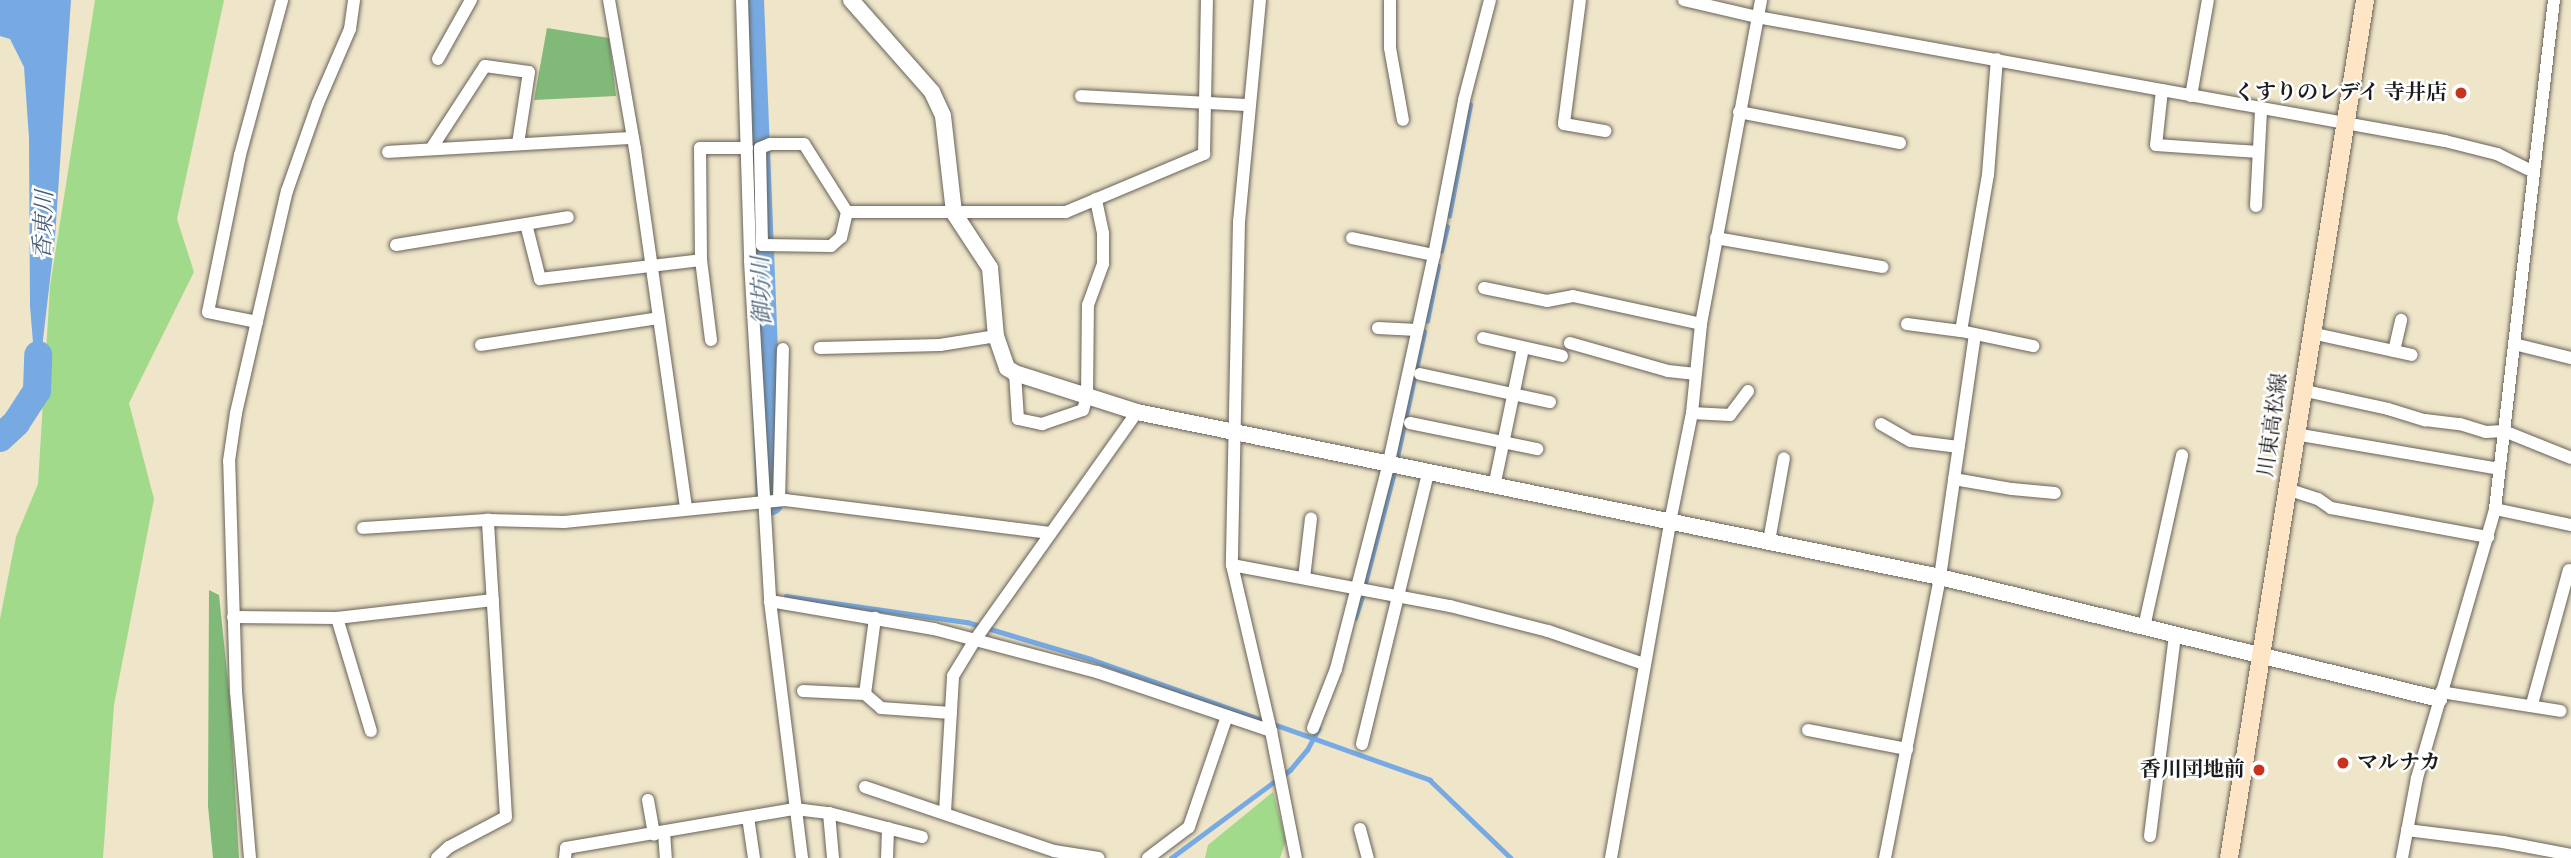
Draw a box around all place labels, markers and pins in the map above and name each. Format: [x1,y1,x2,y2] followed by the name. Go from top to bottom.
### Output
[2233,80,2447,106] place label: くすりのレデイ 寺井店
[2453,85,2469,101] marker: くすりのレデイ 寺井店
[2357,750,2441,776] place label: マルナカ
[2335,755,2351,771] marker: マルナカ
[2140,757,2245,783] place label: 香川団地前
[2251,762,2267,778] marker: 香川団地前

